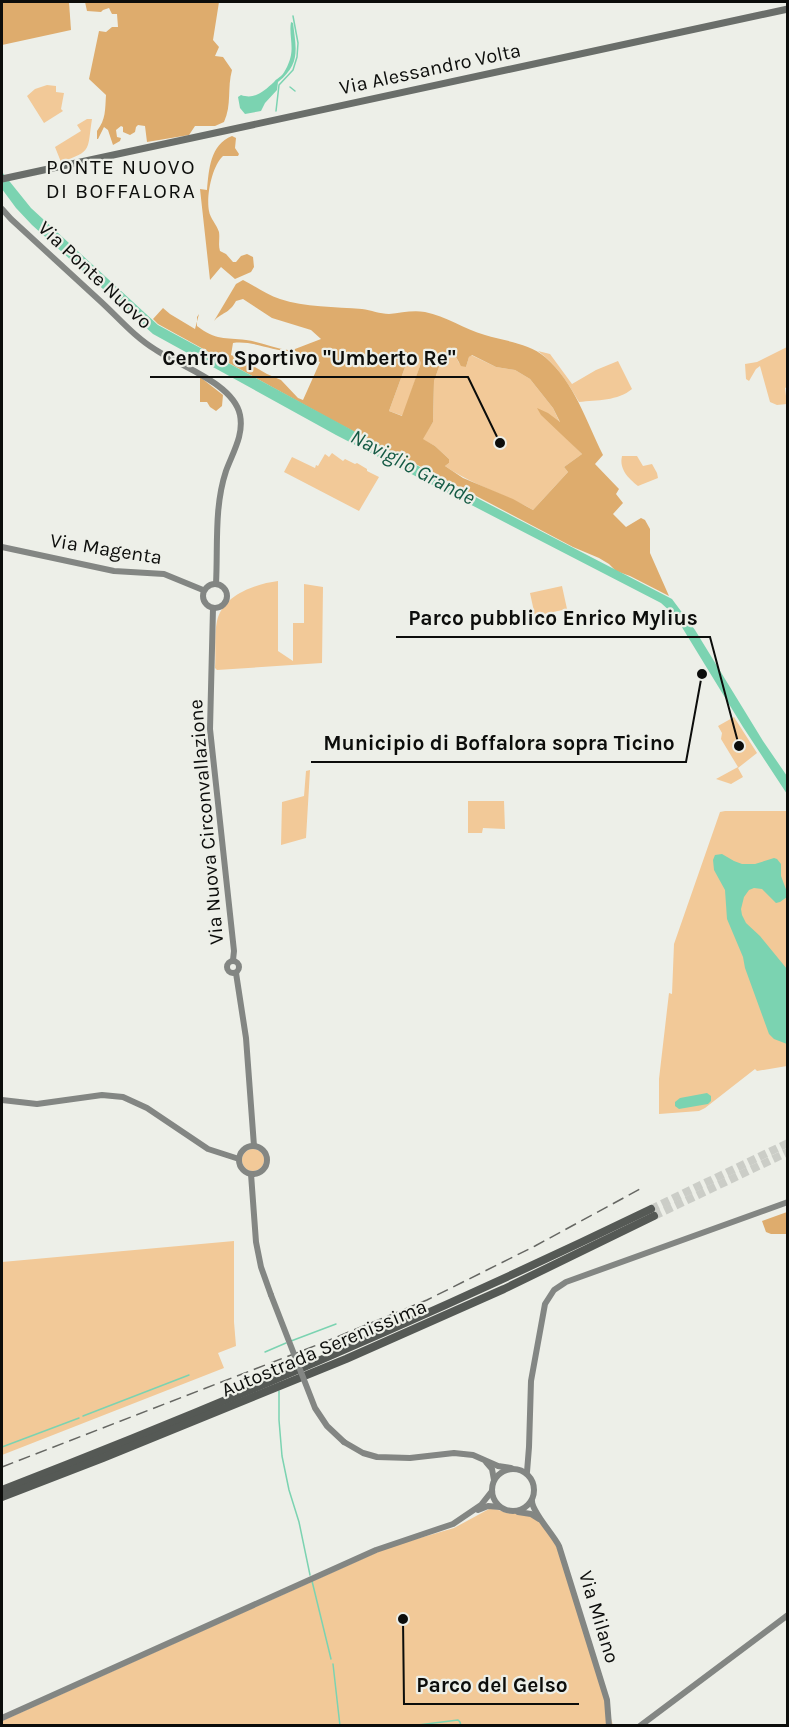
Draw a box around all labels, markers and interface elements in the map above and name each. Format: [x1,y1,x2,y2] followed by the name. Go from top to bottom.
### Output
[337,39,523,99] street label: Via Alessandro Volta
[46,155,196,203] district label: PONTE NUOVO DI BOFFALORA
[33,216,157,334] street label: Via Ponte Nuovo
[150,338,468,377] callout: Centro Sportivo "Umberto Re"
[162,346,456,370] text: Centro Sportivo "Umberto Re"
[347,424,480,510] water label: Naviglio Grande
[48,529,164,569] street label: Via Magenta
[396,598,710,637] callout: Parco pubblico Enrico Mylius
[408,606,698,630] text: Parco pubblico Enrico Mylius
[184,698,228,946] street label: Via Nuova Circonvallazione
[311,723,686,762] callout: Municipio di Boffalora sopra Ticino
[323,731,675,755] text: Municipio di Boffalora sopra Ticino
[218,1294,430,1402] street label: Autostrada Serenissima
[574,1568,624,1666] street label: Via Milano
[404,1665,579,1704] callout: Parco del Gelso
[416,1673,568,1697] text: Parco del Gelso

